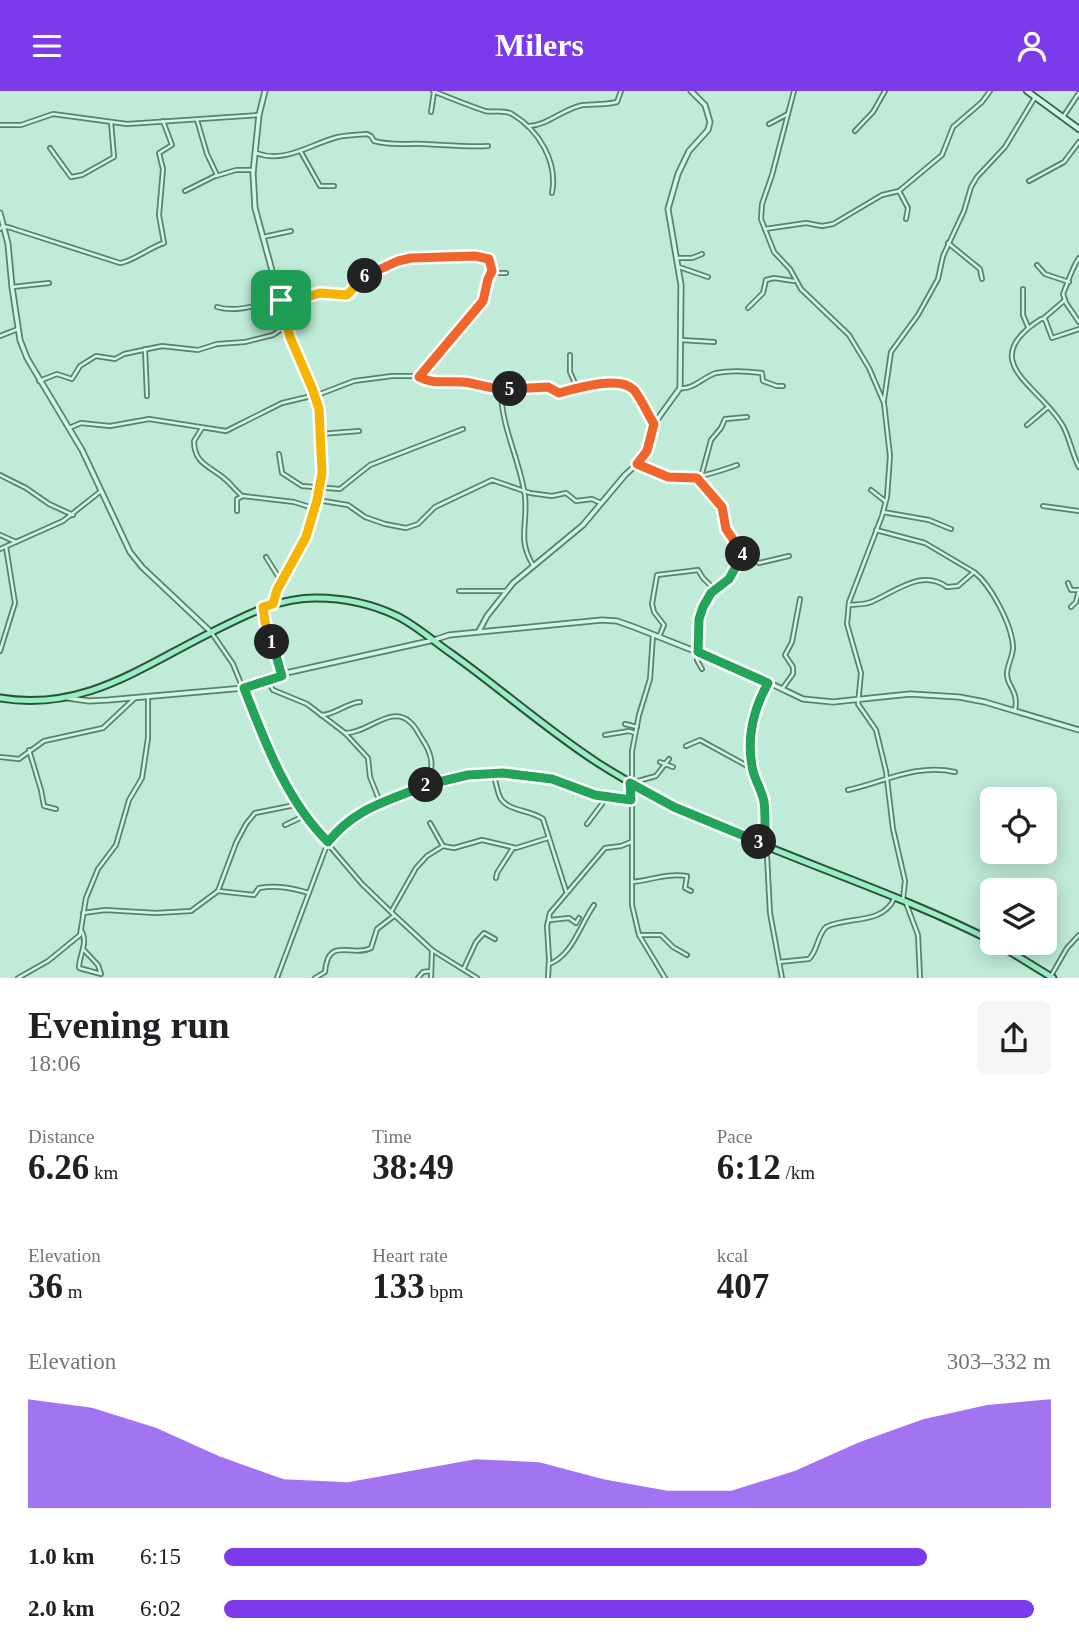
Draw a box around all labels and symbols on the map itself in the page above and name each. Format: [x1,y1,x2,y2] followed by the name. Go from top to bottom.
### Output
[348,259,382,293] pin: 6
[251,270,311,330] pin
[492,371,528,407] pin: 5
[726,537,760,571] pin: 4
[254,625,290,659] pin: 1
[408,767,444,803] pin: 2
[742,825,776,859] pin: 3

